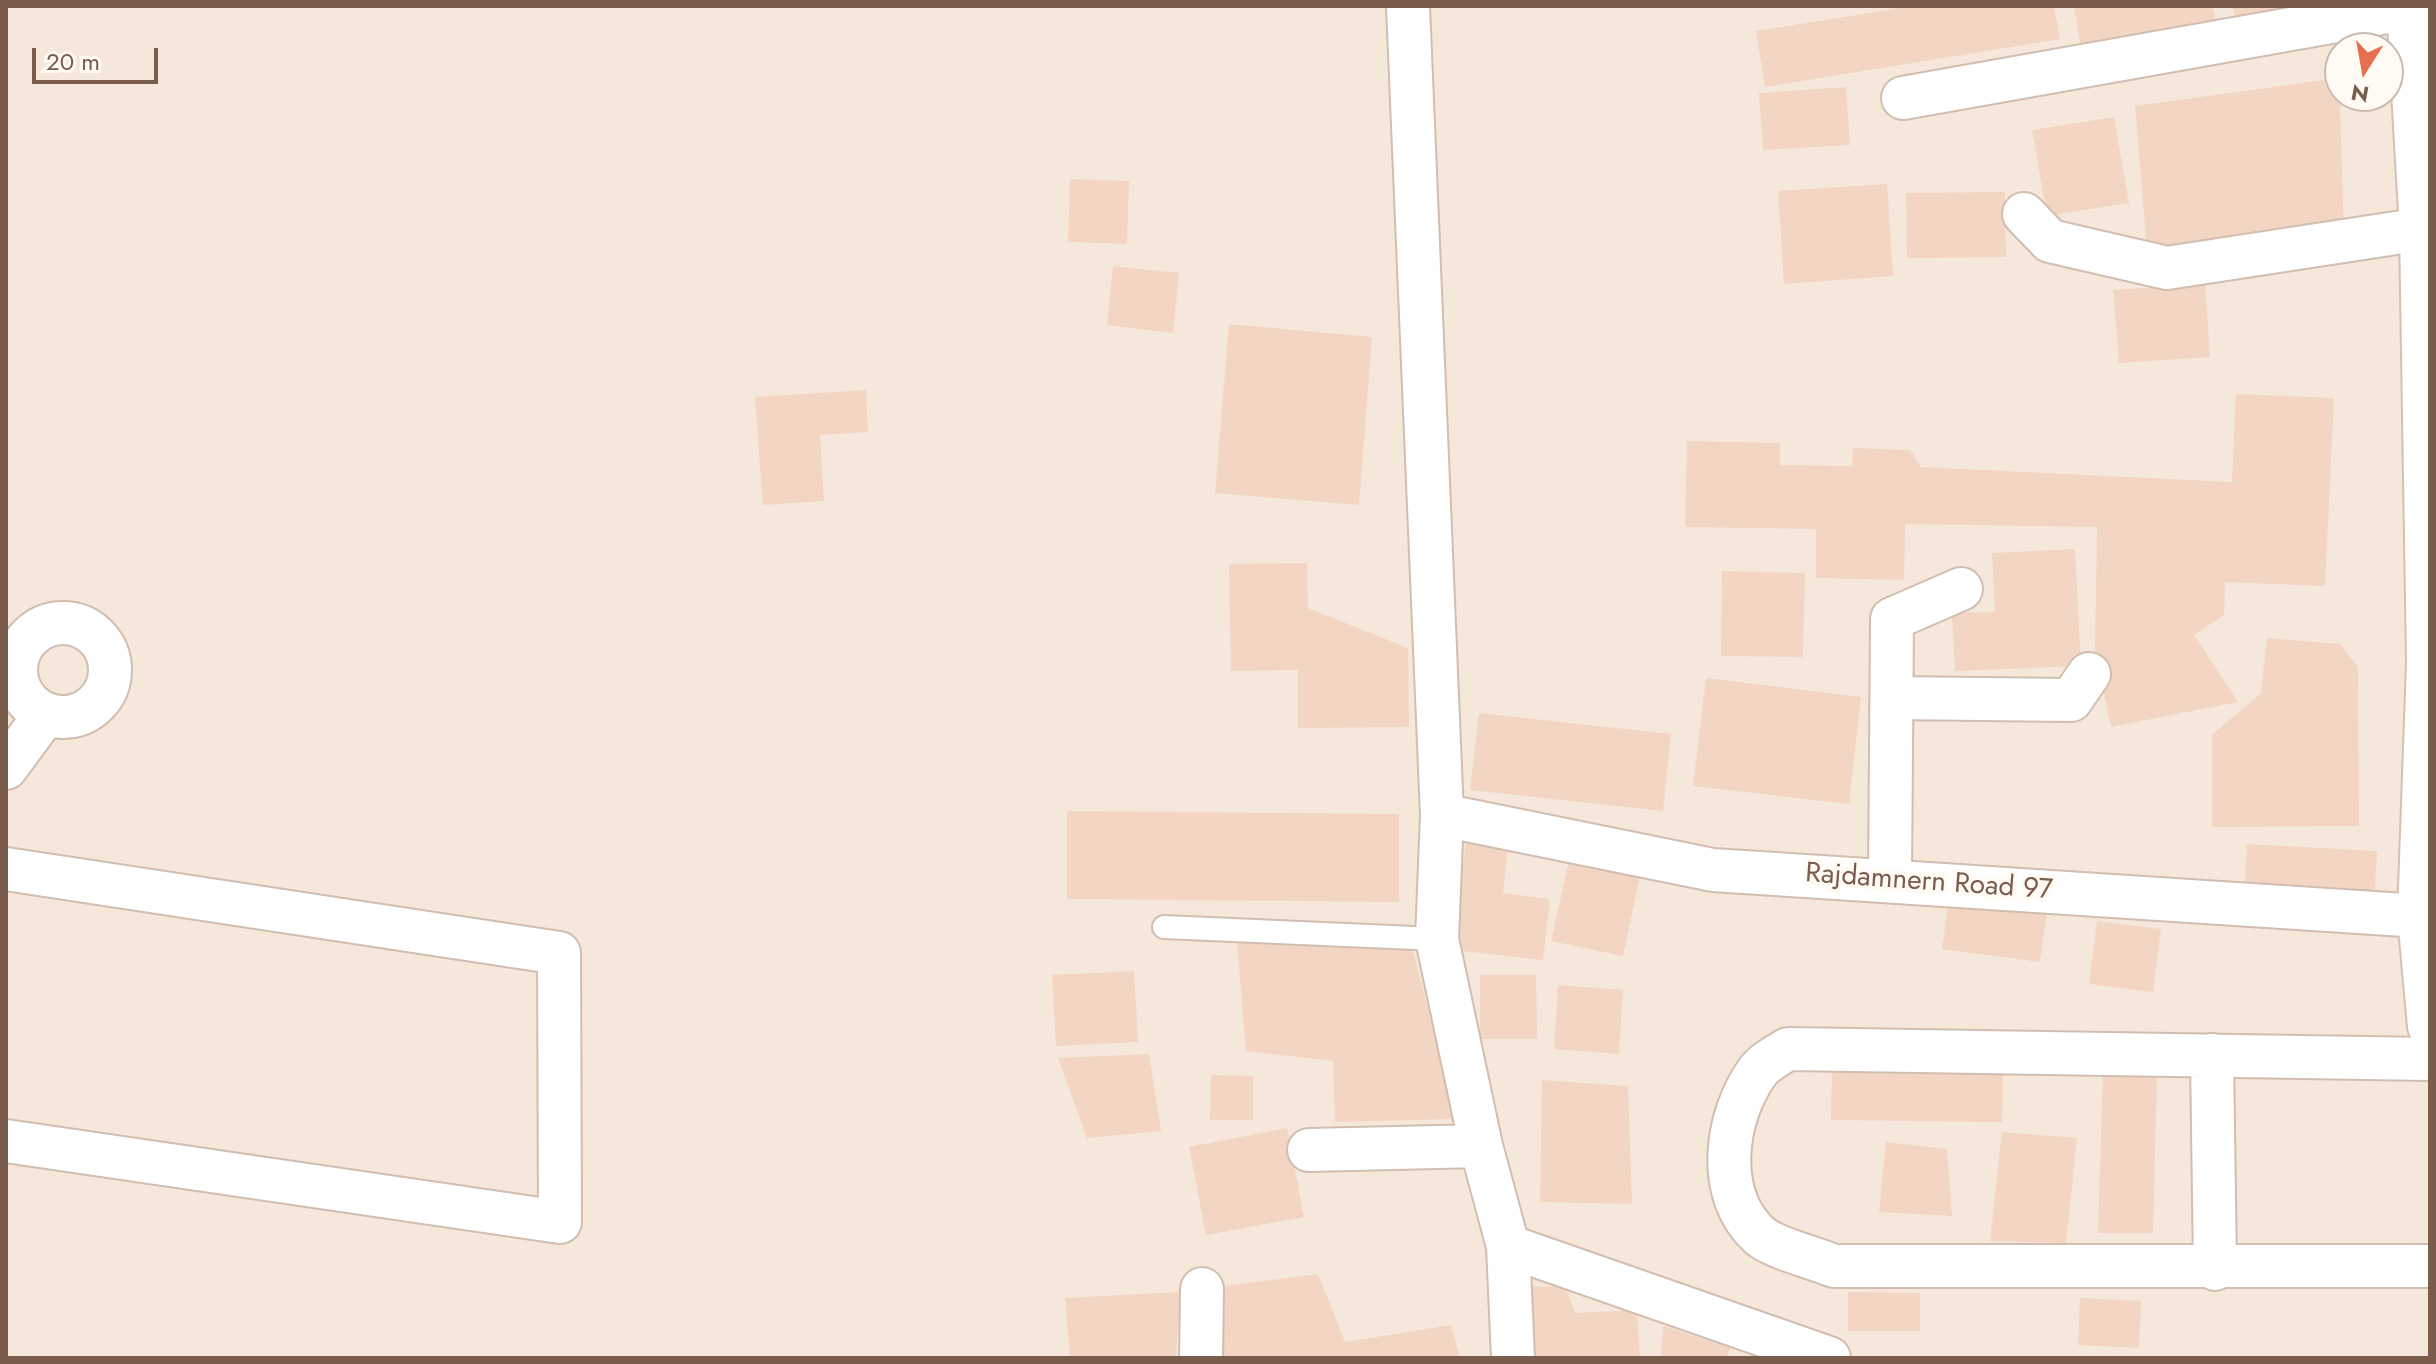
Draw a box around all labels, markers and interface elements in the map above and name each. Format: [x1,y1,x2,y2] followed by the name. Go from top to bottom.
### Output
[36,32,162,82] scale bar
[2324,32,2404,112] north arrow
[46,44,100,79] text: 20 m
[2348,76,2371,111] text: N
[1804,858,2054,908] street label: Rajdamnern Road 97

